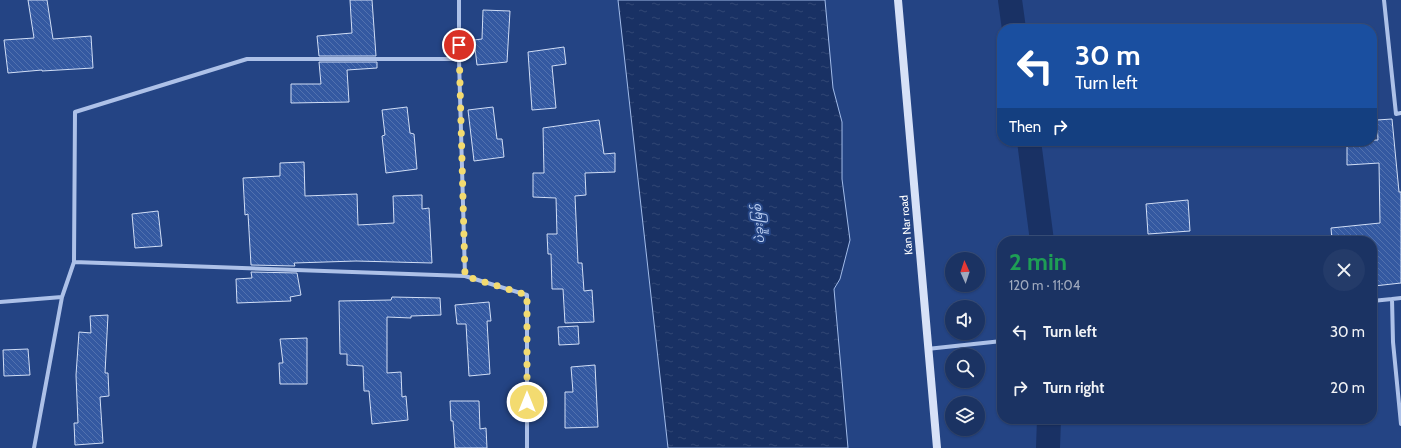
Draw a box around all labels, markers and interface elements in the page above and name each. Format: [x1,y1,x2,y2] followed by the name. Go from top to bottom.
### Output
[442,28,476,62] pin
[448,34,470,56] icon: arrive
[1075,38,1141,72] text: 30 m
[1009,40,1061,92] icon: left
[1075,72,1138,94] text: Turn left
[1049,116,1071,138] icon: right
[1009,118,1041,136] text: Then
[896,195,916,255] street label: Kan Nar road
[748,203,770,244] water label: ပဲခူးမြစ်
[1009,247,1067,276] text: 2 min
[1323,249,1365,291] button: close
[945,252,985,292] north arrow
[945,252,985,436] map controls
[1009,277,1080,293] text: 120 m · 11:04
[945,300,985,340] button: sound
[1009,321,1031,343] icon: left
[1043,323,1097,341] text: Turn left
[1330,323,1365,341] text: 30 m
[945,348,985,388] button: search
[1009,377,1031,399] icon: right
[1043,379,1104,397] text: Turn right
[1330,379,1365,397] text: 20 m
[506,381,548,423] position arrow
[945,396,985,436] button: layers

